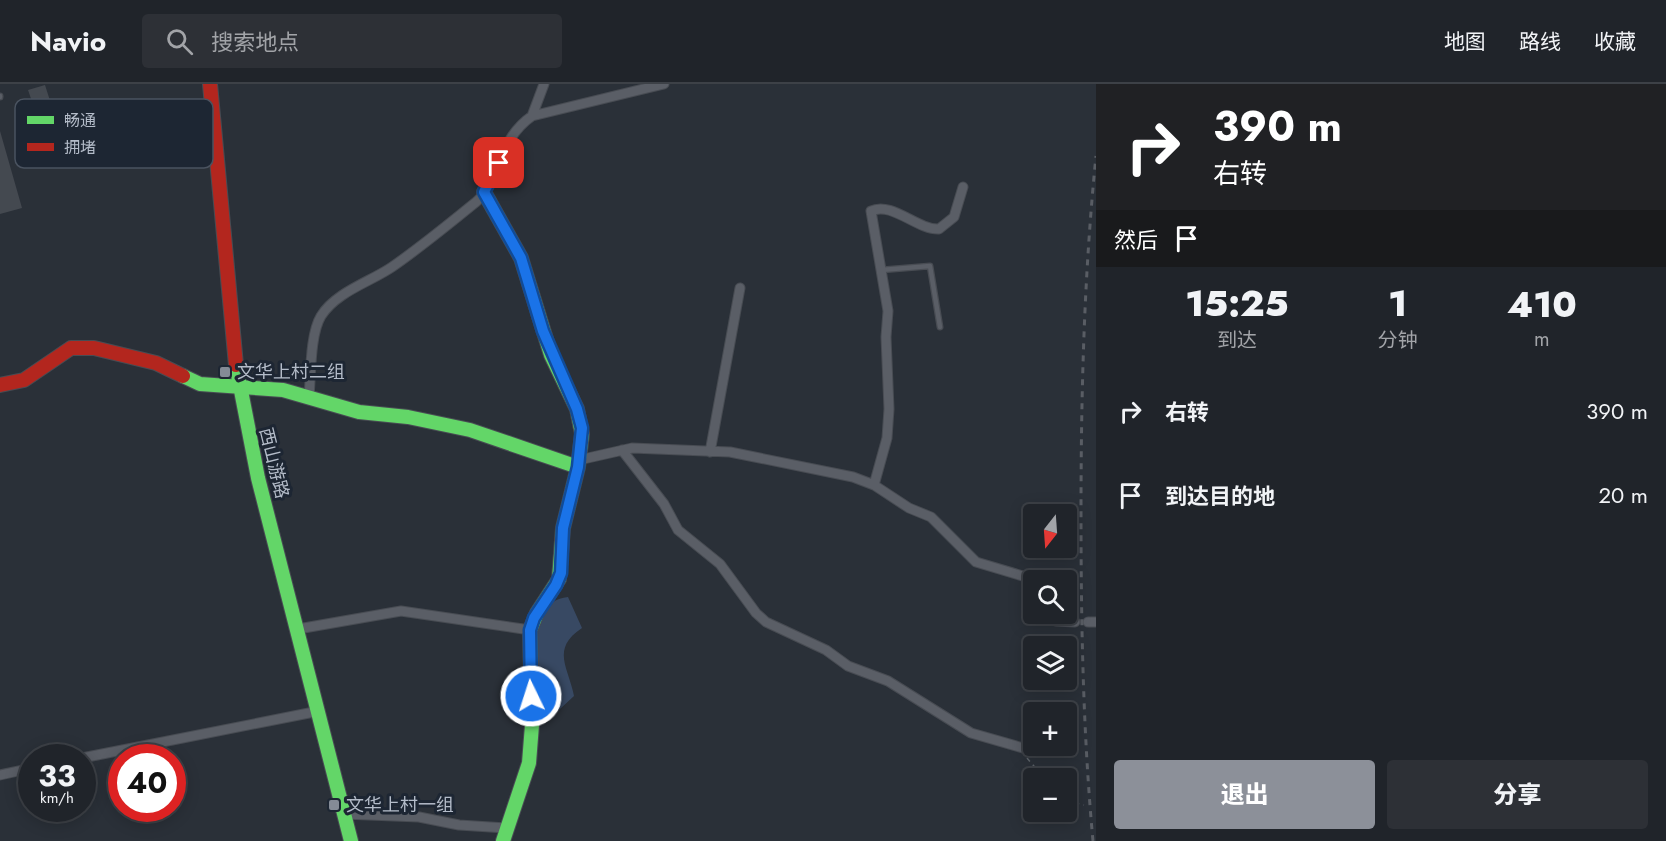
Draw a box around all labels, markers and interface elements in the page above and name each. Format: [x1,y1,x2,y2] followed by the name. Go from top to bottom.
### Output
[142,14,562,68] search box
[30,21,106,62] text: Navio
[163,25,196,58] icon: search
[211,26,299,58] text: 搜索地点
[1444,27,1486,57] text: 地图
[1519,27,1561,57] text: 路线
[1594,27,1636,57] text: 收藏
[1213,96,1342,157] text: 390 m
[15,99,213,168] legend
[1114,108,1192,186] icon: right
[64,109,96,132] text: 畅通
[64,136,96,159] text: 拥堵
[473,137,524,188] pin
[482,146,515,179] icon: arrive
[1213,154,1267,193] text: 右转
[1170,222,1203,255] icon: arrive
[1114,224,1158,256] text: 然后
[1185,277,1289,329] text: 15:25
[1388,277,1407,329] text: 1
[1507,278,1577,330] text: 410
[1534,325,1550,354] text: m
[1217,326,1257,355] text: 到达
[1378,326,1418,355] text: 分钟
[237,359,345,385] place label: 文华上村二组
[218,365,232,379] marker: 文华上村二组
[1114,395,1147,428] icon: right
[1586,395,1648,427] text: 390 m
[1165,396,1209,428] text: 右转
[253,425,295,501] street label: 西山游路
[1114,479,1147,512] icon: arrive
[1599,479,1648,511] text: 20 m
[1165,480,1275,512] text: 到达目的地
[1023,504,1077,558] north arrow
[1023,504,1077,822] map controls
[1023,570,1077,624] button: search
[1023,636,1077,690] button: layers
[499,664,563,728] position arrow
[1023,702,1077,756] button: +
[108,744,186,822] speed limit sign: 40
[38,754,76,797] text: 33
[1114,760,1375,829] button: 退出
[1387,760,1648,829] button: 分享
[1023,768,1077,822] button: −
[40,787,74,809] text: km/h
[346,792,454,818] place label: 文华上村一组
[327,798,341,812] marker: 文华上村一组

